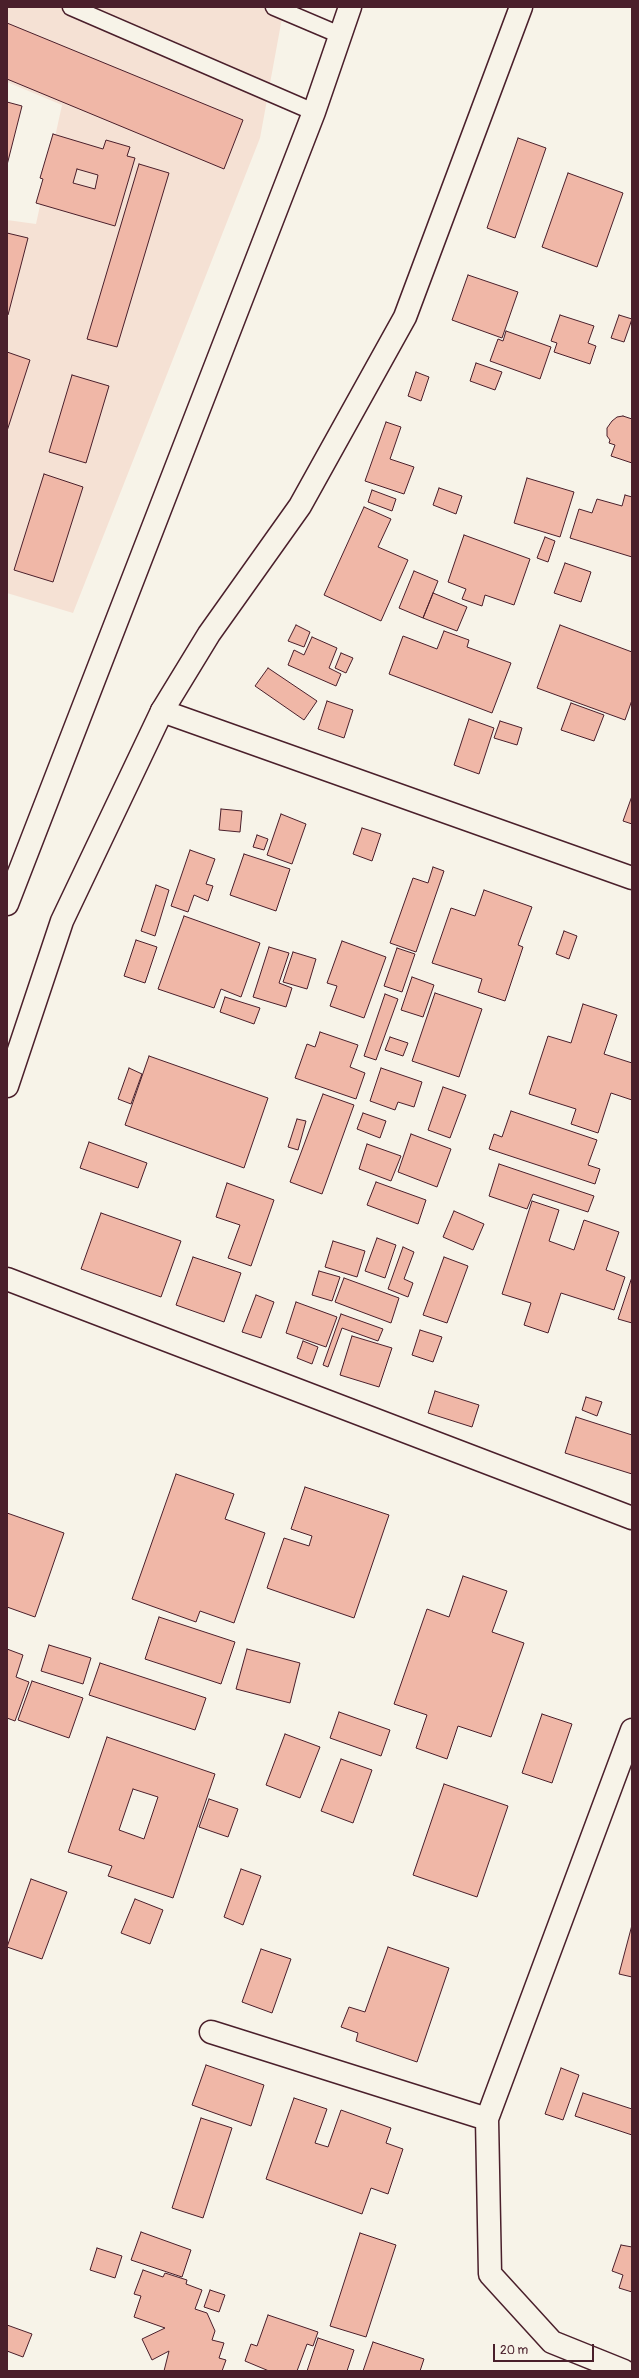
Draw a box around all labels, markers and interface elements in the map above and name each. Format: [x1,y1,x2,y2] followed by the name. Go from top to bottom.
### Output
[495,2336,596,2362] scale bar
[500,2343,528,2358] text: 20 m

